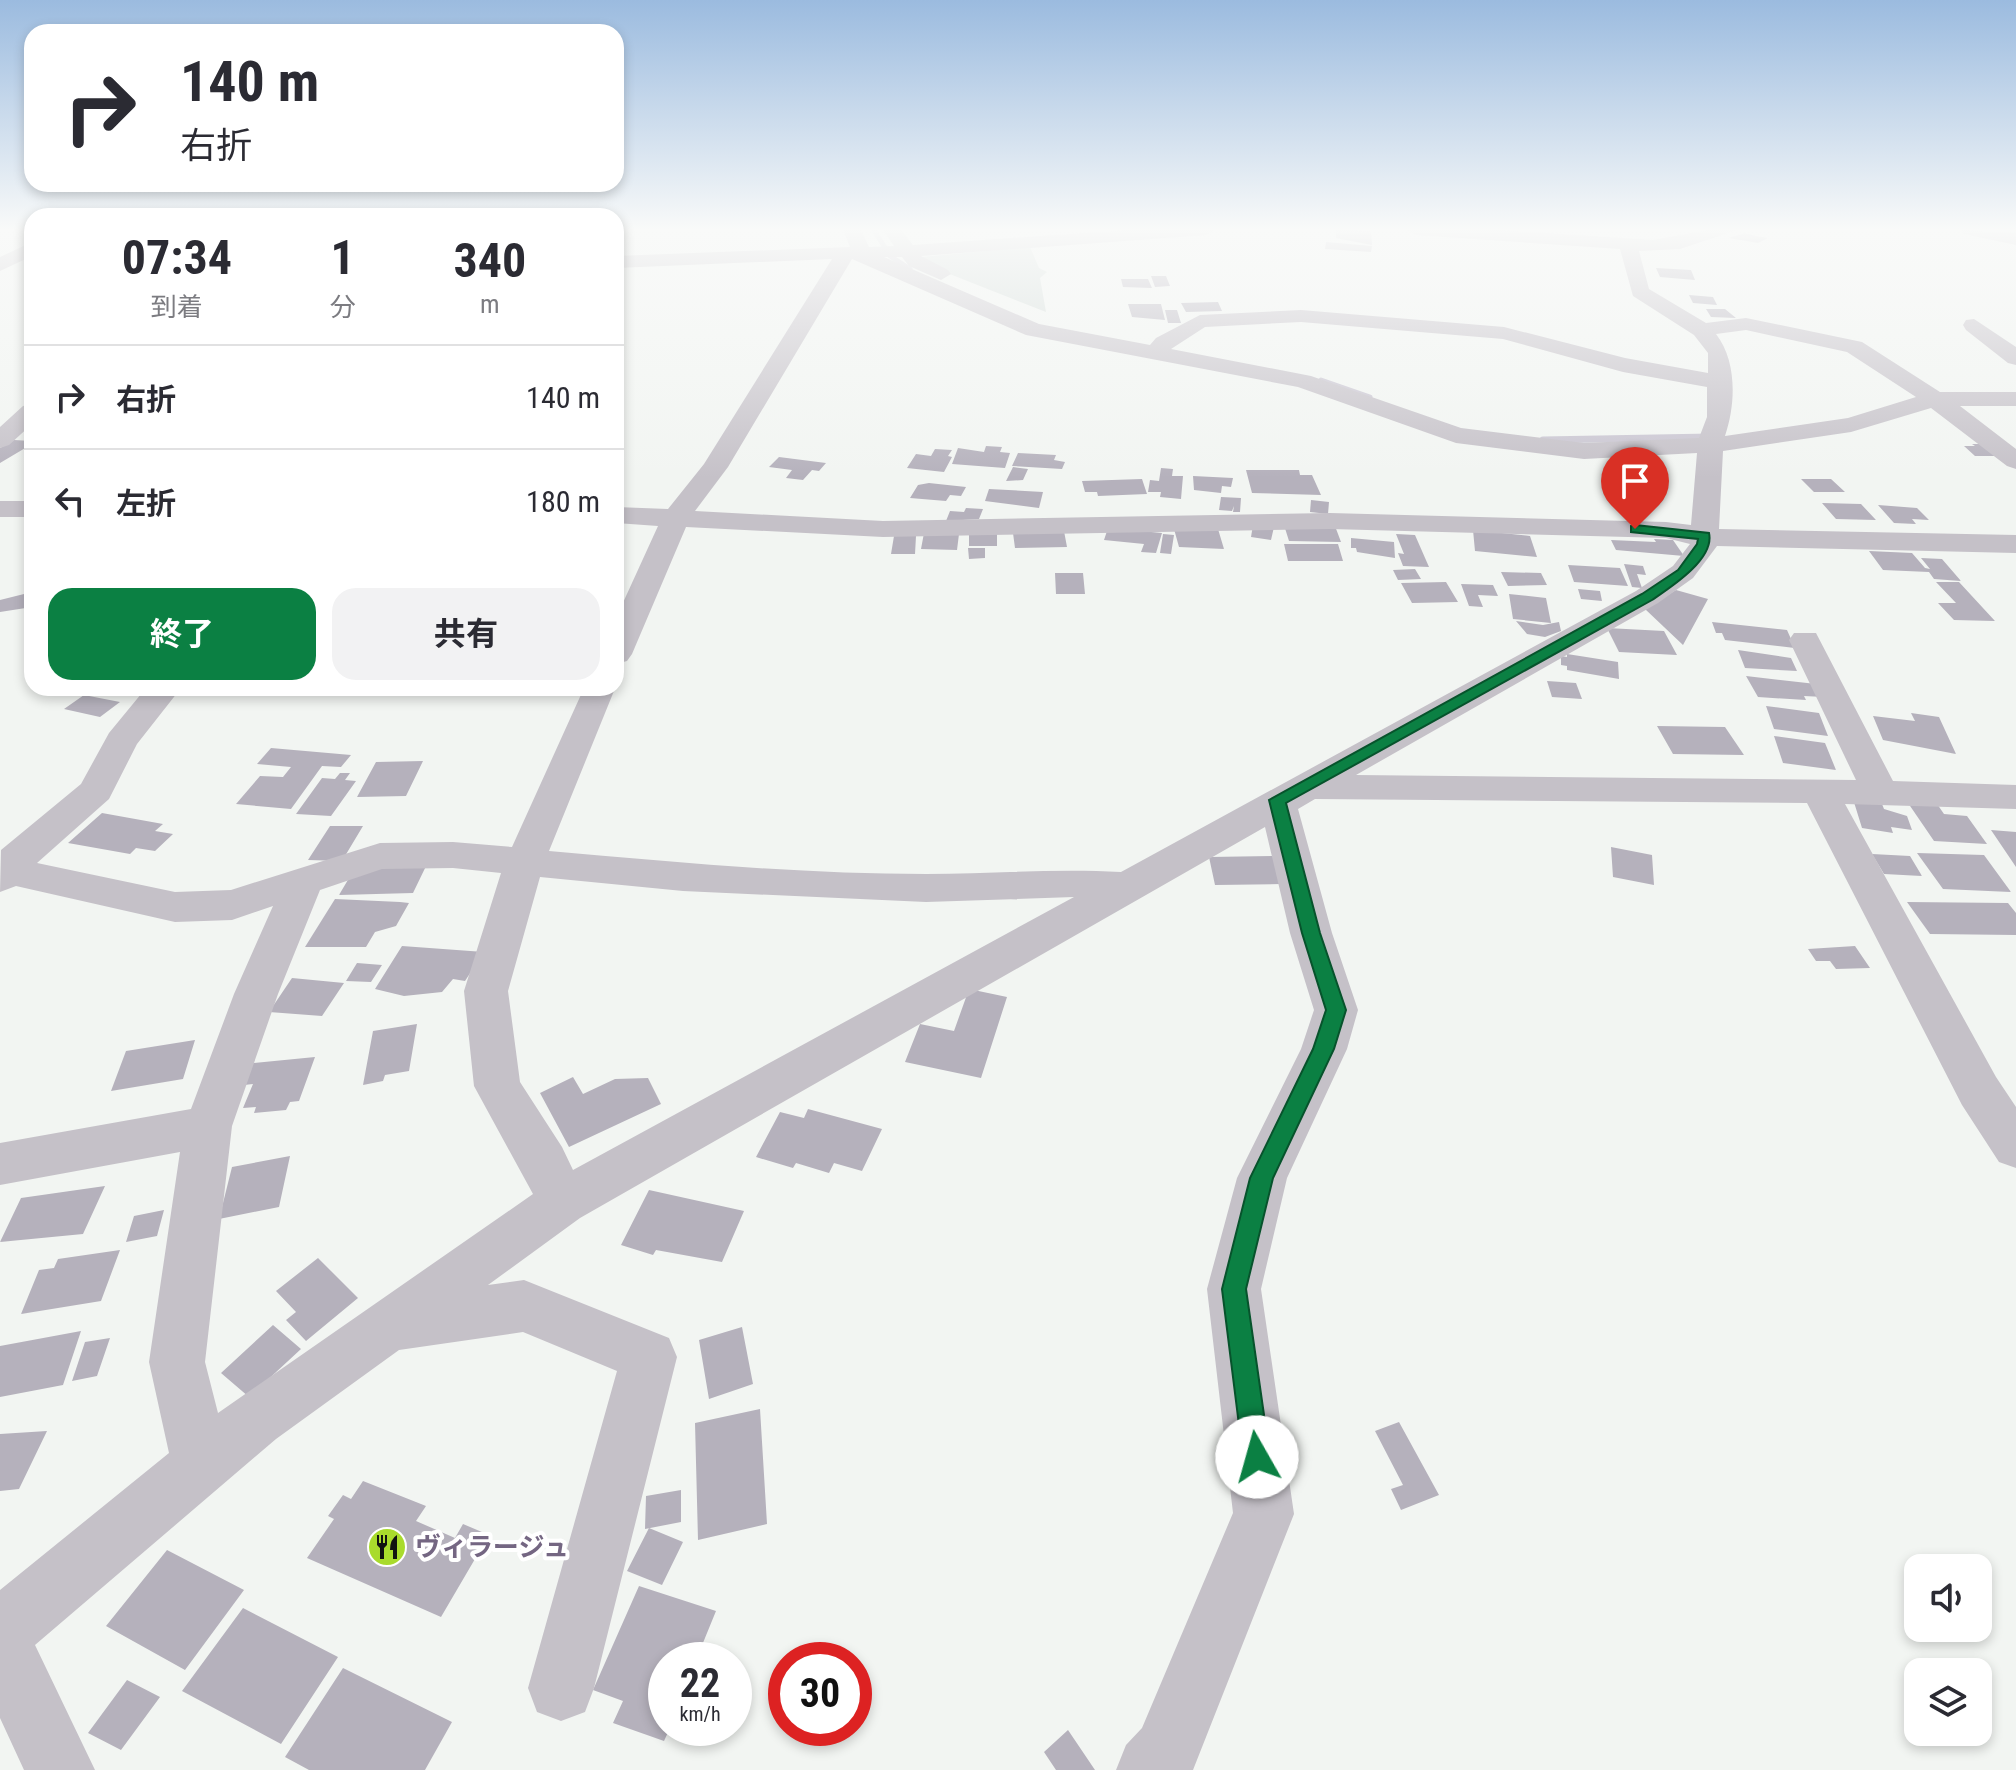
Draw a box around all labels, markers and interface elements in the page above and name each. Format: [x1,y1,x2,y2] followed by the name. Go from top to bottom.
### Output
[180,49,319,115] text: 140 m
[48,56,152,160] icon: right
[180,125,252,167] text: 右折
[122,229,232,286] text: 07:34
[331,229,355,286] text: 1
[453,232,526,289] text: 340
[480,289,500,319] text: m
[151,292,203,322] text: 到着
[330,292,356,322] text: 分
[48,375,92,419] icon: right
[526,380,600,415] text: 140 m
[116,382,176,417] text: 右折
[1601,447,1669,529] pin
[1613,459,1657,503] icon: arrive
[48,479,92,523] icon: left
[526,484,600,519] text: 180 m
[116,486,176,521] text: 左折
[48,588,316,680] button: 終了
[332,588,600,680] button: 共有
[1215,1415,1299,1499] position arrow
[366,1526,408,1568] restaurant icon: ヴィラージュ
[415,1532,569,1562] place label: ヴィラージュ
[1904,1554,1992,1746] map controls
[1904,1554,1992,1642] button: sound
[768,1642,872,1746] speed limit sign: 30
[1904,1658,1992,1746] button: layers
[680,1660,720,1707] text: 22
[679,1702,721,1726] text: km/h

